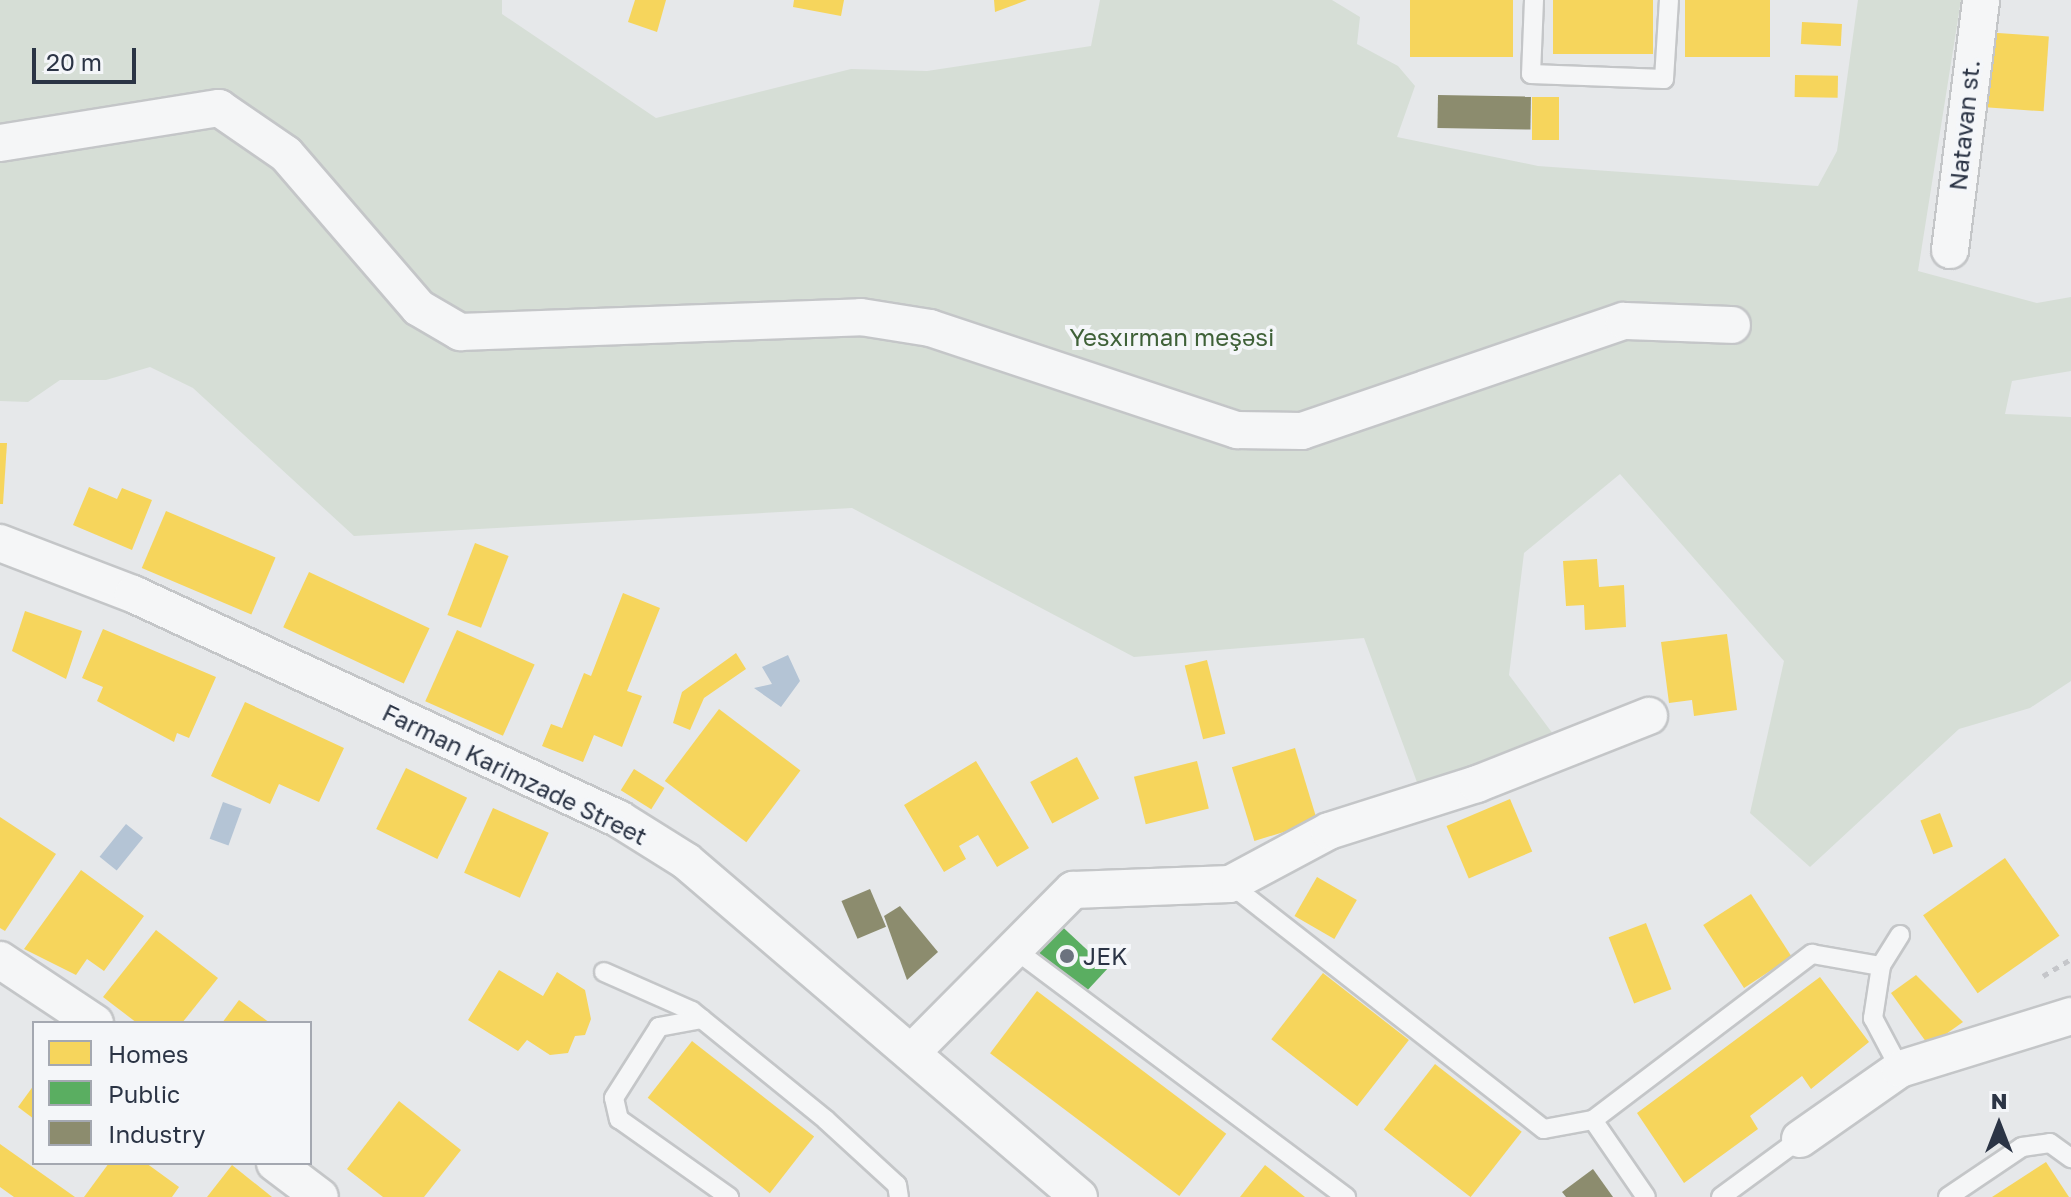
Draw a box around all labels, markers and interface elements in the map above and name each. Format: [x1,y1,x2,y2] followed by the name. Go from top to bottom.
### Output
[36,32,140,82] scale bar
[46,47,102,76] text: 20 m
[1943,58,1985,192] street label: Natavan st.
[1069,323,1275,351] park label: Yesxırman meşəsi
[378,697,652,851] street label: Farman Karimzade Street
[1083,942,1128,970] place label: JEK
[1058,947,1076,965] marker: JEK
[32,1021,312,1165] legend
[108,1039,189,1068] text: Homes
[108,1079,180,1108] text: Public
[1959,1085,2039,1165] north arrow
[1991,1087,2007,1114] text: N
[108,1119,205,1148] text: Industry

